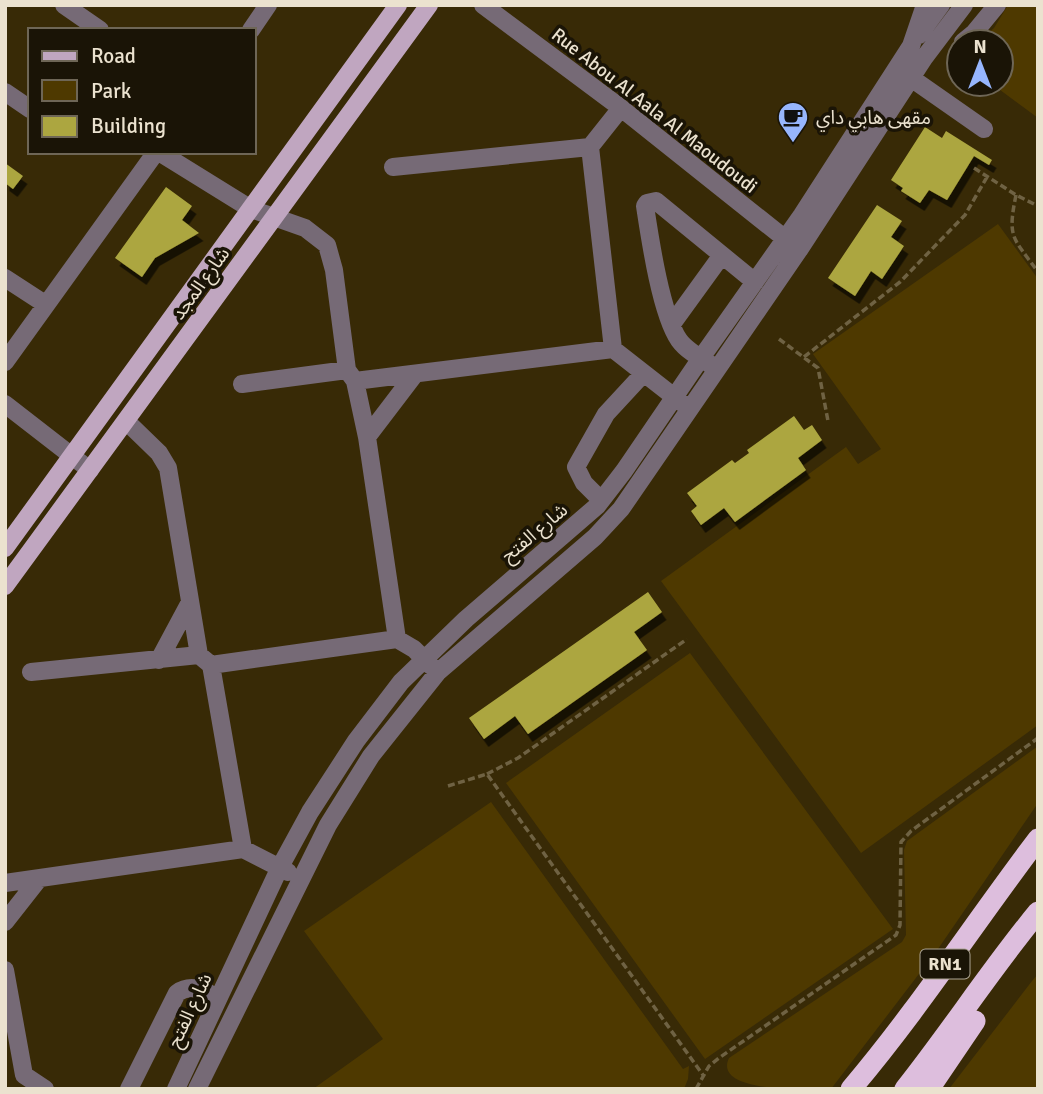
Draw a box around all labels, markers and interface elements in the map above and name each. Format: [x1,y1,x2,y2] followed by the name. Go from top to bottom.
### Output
[547,23,762,199] street label: Rue Abou Al Aala Al Maoudoudi
[28,28,256,154] legend
[945,28,1015,98] north arrow
[973,35,987,59] text: N
[91,43,136,69] text: Road
[91,78,132,104] text: Park
[776,100,810,144] cafe icon: مقهى هابي داي
[816,106,931,132] place label: مقهى هابي داي
[91,113,166,139] text: Building
[166,243,236,325] street label: شارع المجد
[496,498,574,569] street label: شارع الفتح
[920,950,970,979] road number: RN1
[162,969,219,1052] street label: شارع الفتح

